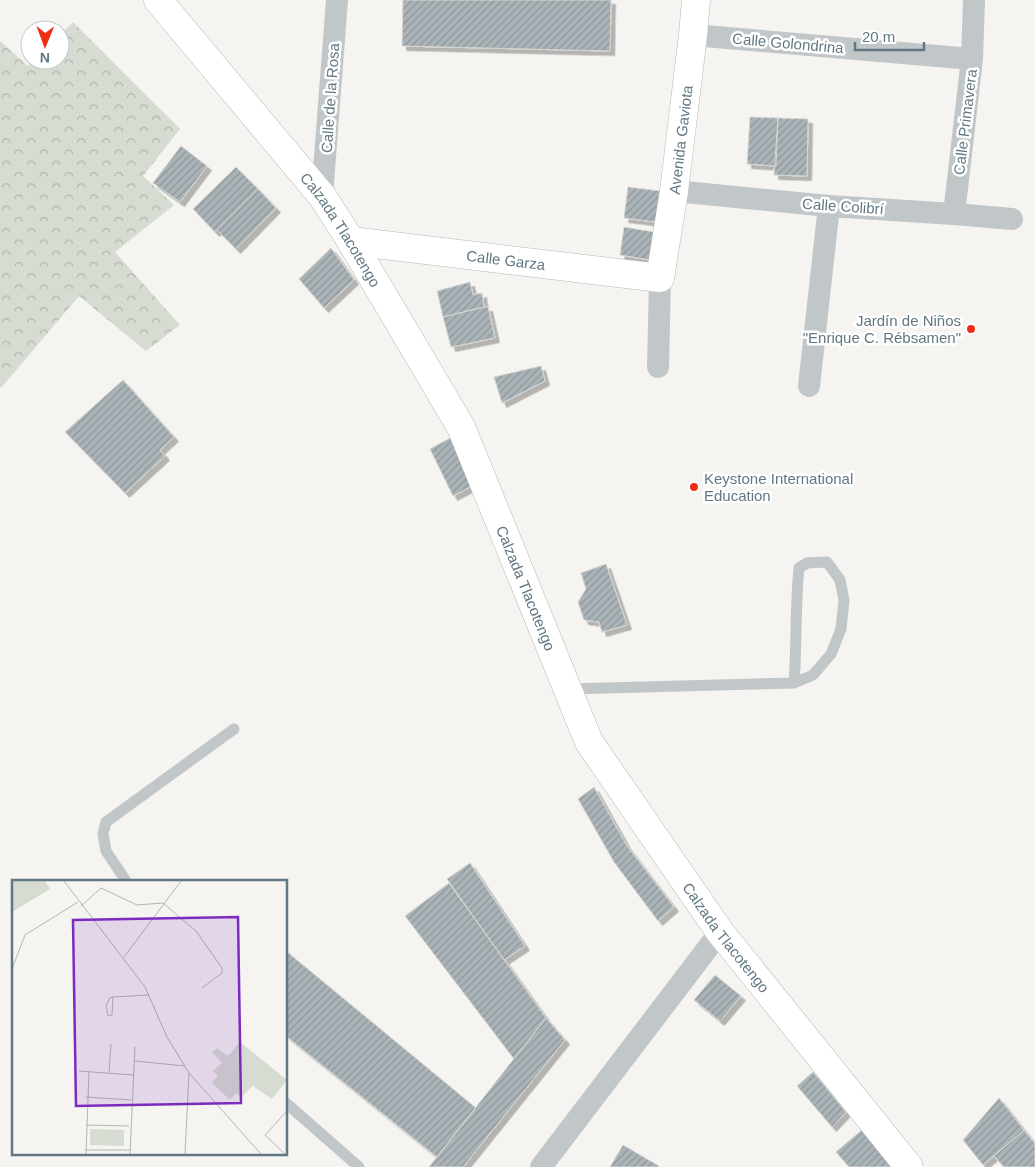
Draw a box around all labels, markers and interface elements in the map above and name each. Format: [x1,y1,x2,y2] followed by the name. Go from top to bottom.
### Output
[20,20,70,70] north arrow
[855,20,924,52] scale bar
[862,28,895,45] text: 20 m
[732,30,845,56] street label: Calle Golondrina
[318,42,342,153] street label: Calle de la Rosa
[40,50,50,66] text: N
[950,67,980,176] street label: Calle Primavera
[665,84,695,195] street label: Avenida Gaviota
[297,169,385,290] street label: Calzada Tlacotengo
[802,195,885,217] street label: Calle Colibrí
[466,246,547,273] street label: Calle Garza
[803,312,961,346] place label: Jardín de Niños "Enrique C. Rébsamen"
[965,323,977,335] marker: Jardín de Niños "Enrique C. Rébsamen"
[704,470,853,504] place label: Keystone International Education
[688,481,700,493] marker: Keystone International Education
[493,523,559,653] street label: Calzada Tlacotengo
[680,879,773,995] street label: Calzada Tlacotengo
[12,880,288,1154] inset map

